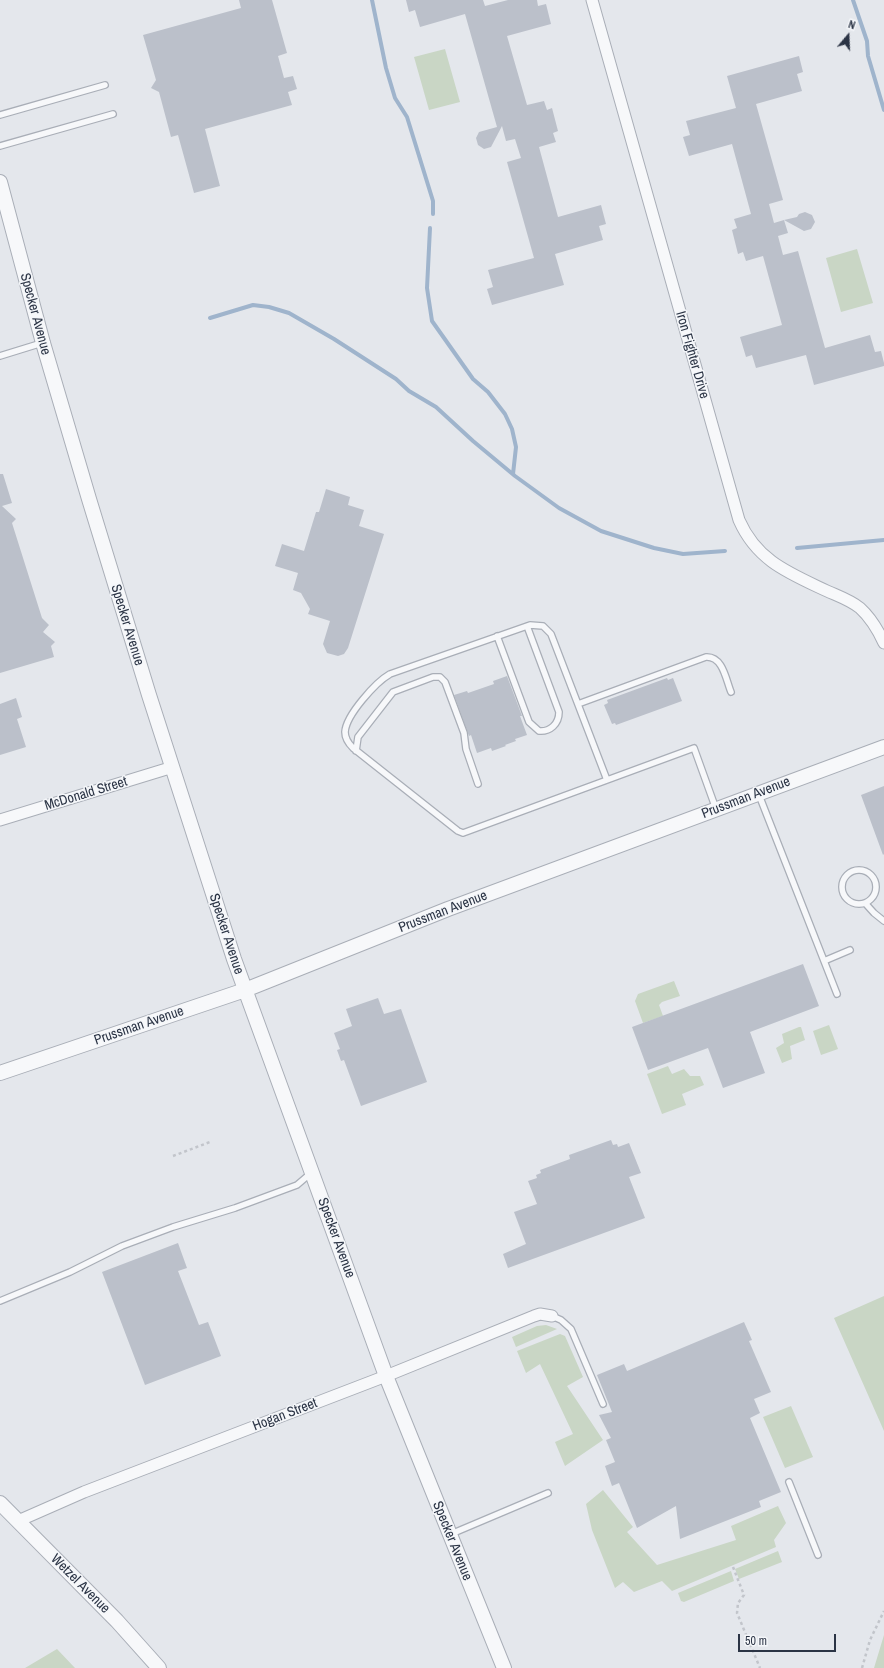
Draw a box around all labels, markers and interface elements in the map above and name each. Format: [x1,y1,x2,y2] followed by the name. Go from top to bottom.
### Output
[828,16,868,56] north arrow
[847,17,857,32] text: N
[16,271,54,357] street label: Specker Avenue
[672,309,712,401] street label: Iron Fighter Drive
[107,582,147,668] street label: Specker Avenue
[43,773,129,815] street label: McDonald Street
[699,773,793,823] street label: Prussman Avenue
[396,887,490,937] street label: Prussman Avenue
[205,891,247,977] street label: Specker Avenue
[92,1003,186,1049] street label: Prussman Avenue
[314,1196,358,1280] street label: Specker Avenue
[250,1395,320,1435] street label: Hogan Street
[428,1499,476,1583] street label: Specker Avenue
[47,1551,113,1617] street label: Wetzel Avenue
[740,1626,838,1652] scale bar
[745,1633,767,1649] text: 50 m

